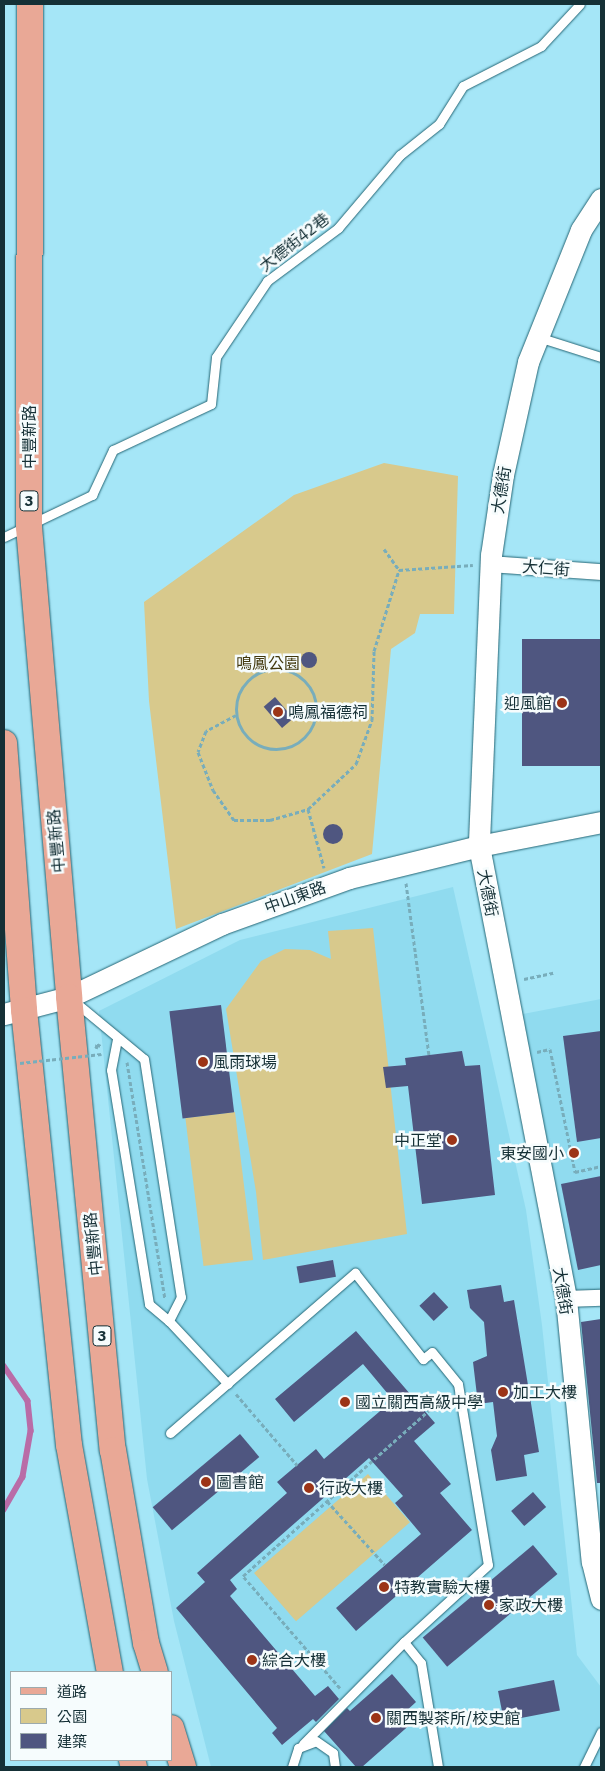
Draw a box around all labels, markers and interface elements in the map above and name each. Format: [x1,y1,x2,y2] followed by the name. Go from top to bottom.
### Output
[255,209,333,275] street label: 大德街42巷
[19,405,39,469] street label: 中豐新路
[488,465,514,515] street label: 大德街
[19,488,39,514] road number: 3
[521,557,571,579] street label: 大仁街
[236,653,300,673] park label: 鳴鳳公園
[504,693,552,713] place label: 迎風館
[556,697,568,709] marker: 迎風館
[288,702,368,722] place label: 鳴鳳福德祠
[272,706,284,718] marker: 鳴鳳福德祠
[44,808,68,874] street label: 中豐新路
[474,868,502,918] street label: 大德街
[262,877,328,917] street label: 中山東路
[213,1052,277,1072] place label: 風雨球場
[197,1056,209,1068] marker: 風雨球場
[394,1130,442,1150] place label: 中正堂
[446,1134,458,1146] marker: 中正堂
[500,1143,564,1163] place label: 東安國小
[568,1147,580,1159] marker: 東安國小
[80,1211,106,1277] street label: 中豐新路
[550,1266,576,1316] street label: 大德街
[92,1324,112,1348] road number: 3
[513,1382,577,1402] place label: 加工大樓
[497,1386,509,1398] marker: 加工大樓
[355,1392,483,1412] place label: 國立關西高級中學
[339,1396,351,1408] marker: 國立關西高級中學
[216,1472,264,1492] place label: 圖書館
[200,1476,212,1488] marker: 圖書館
[319,1478,383,1498] place label: 行政大樓
[303,1482,315,1494] marker: 行政大樓
[394,1577,490,1597] place label: 特教實驗大樓
[378,1581,390,1593] marker: 特教實驗大樓
[499,1595,563,1615] place label: 家政大樓
[483,1599,495,1611] marker: 家政大樓
[262,1650,326,1670] place label: 綜合大樓
[246,1654,258,1666] marker: 綜合大樓
[10,1671,172,1761] legend
[57,1682,87,1701] text: 道路
[57,1707,87,1726] text: 公園
[386,1708,520,1728] place label: 關西製茶所/校史館
[370,1712,382,1724] marker: 關西製茶所/校史館
[57,1732,87,1751] text: 建築

